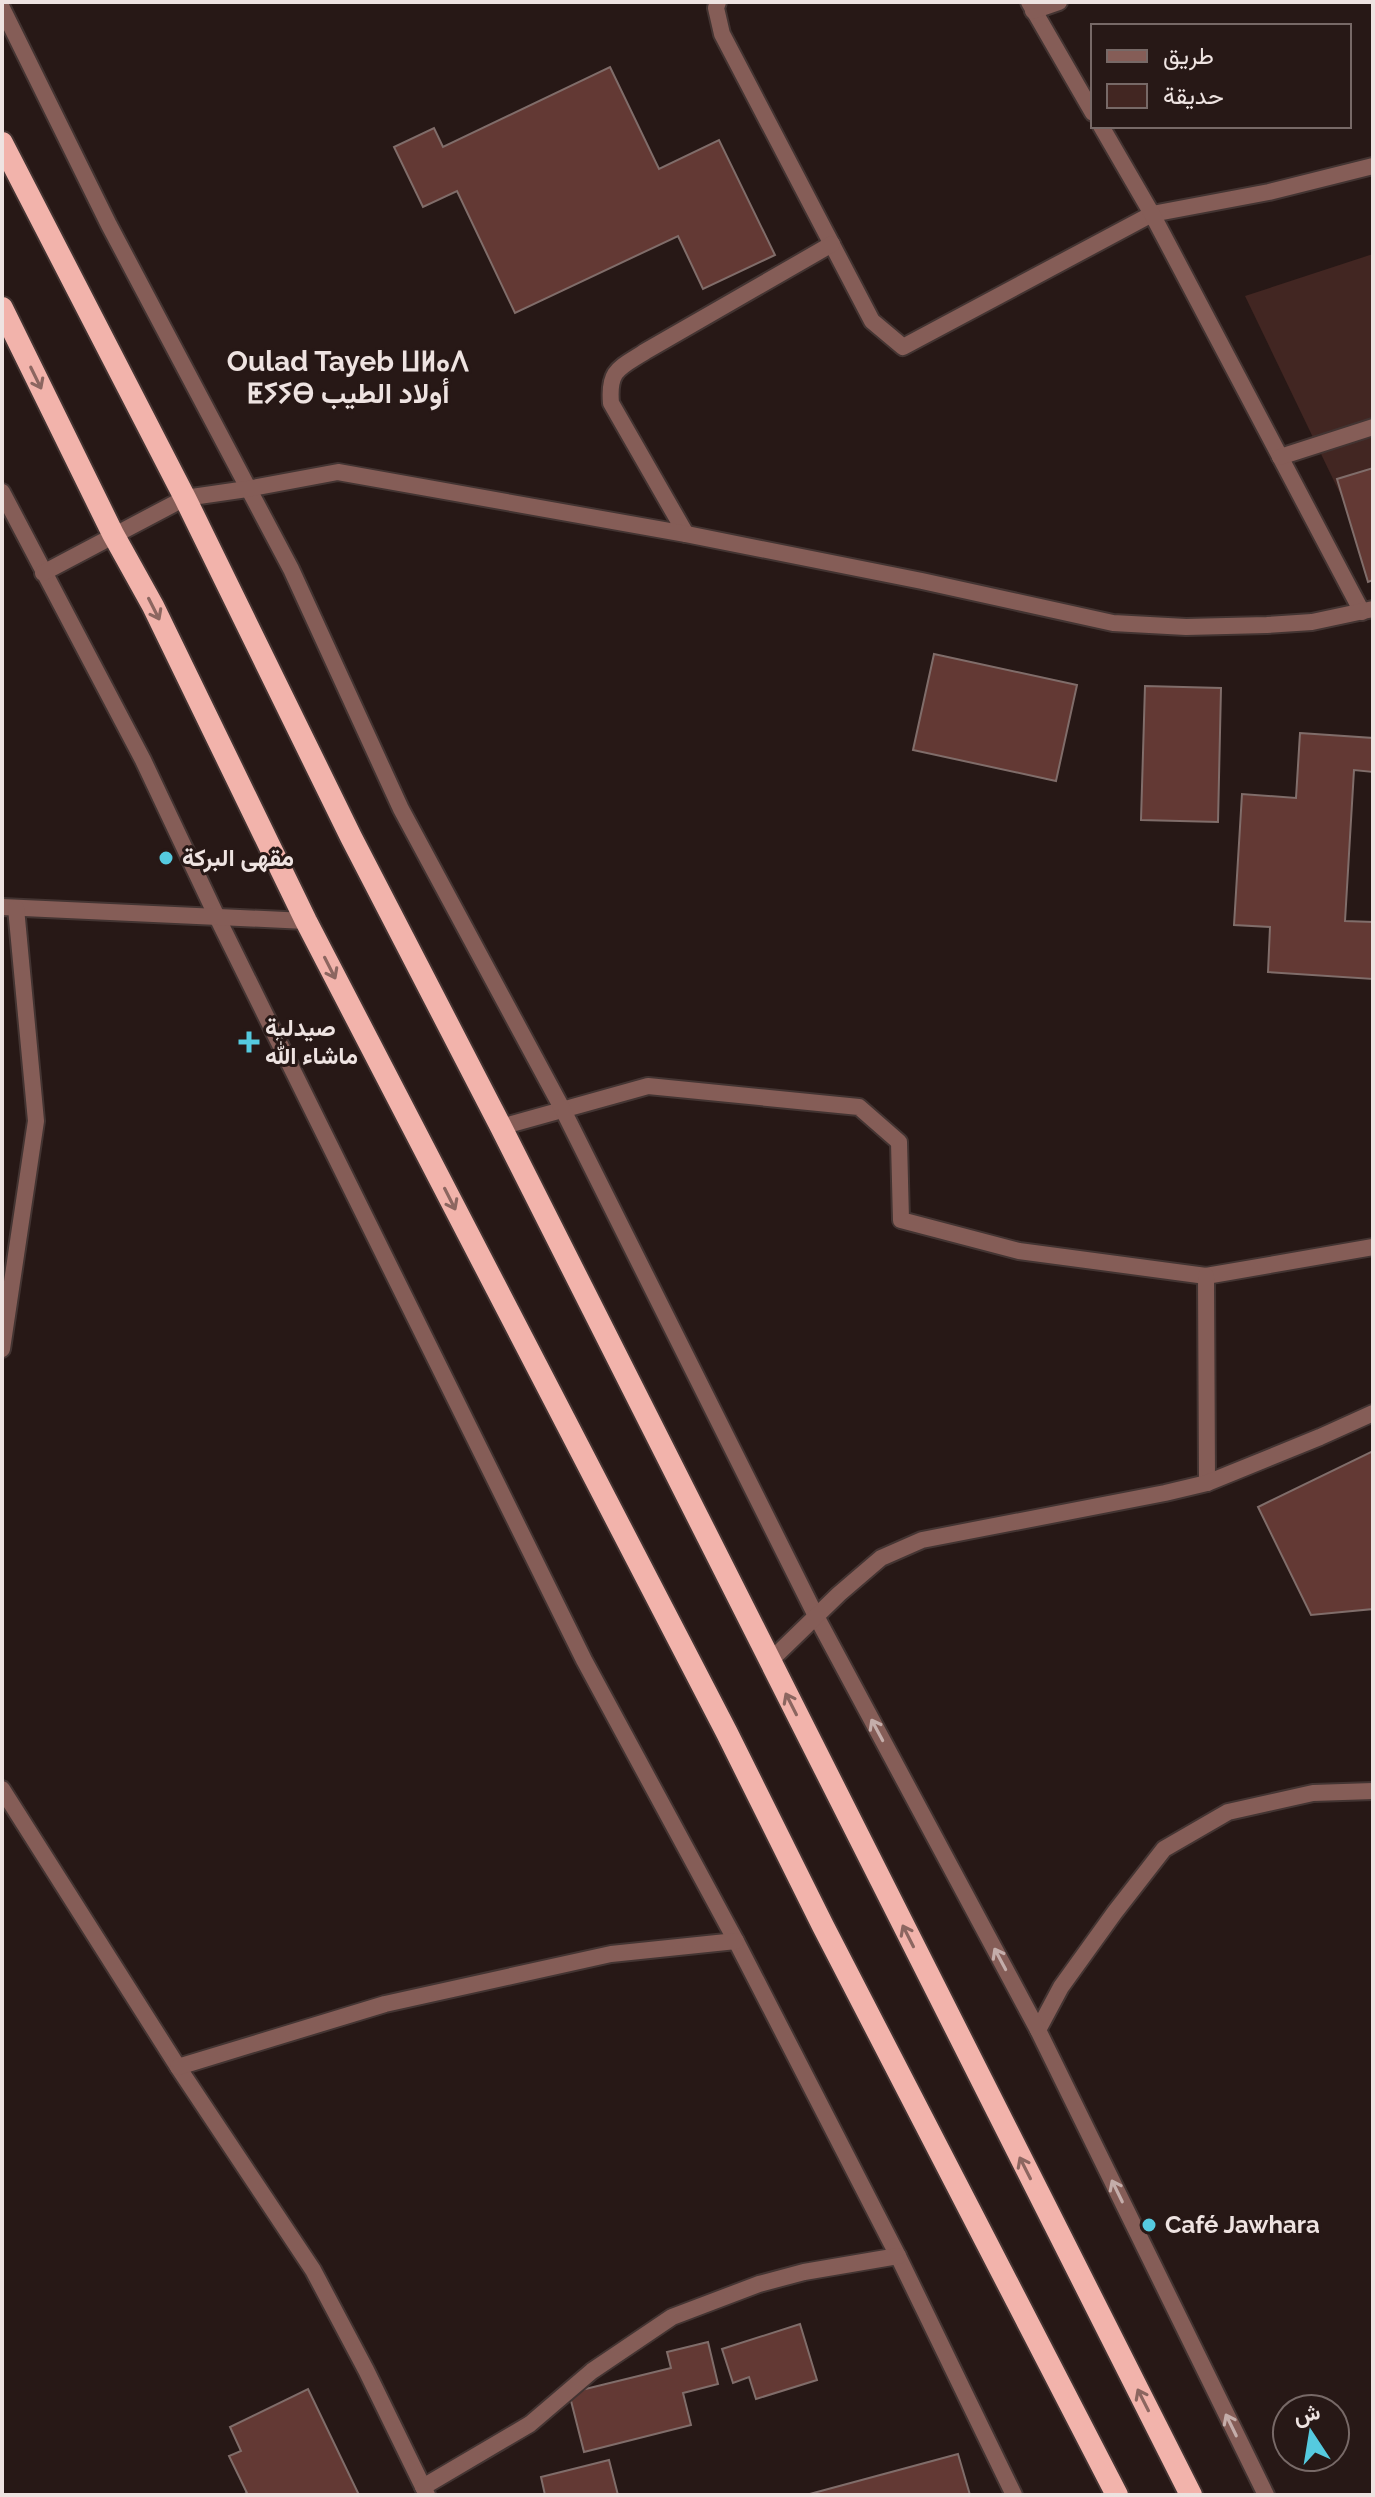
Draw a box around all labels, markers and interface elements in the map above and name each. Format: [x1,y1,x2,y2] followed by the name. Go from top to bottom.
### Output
[1091,24,1351,128] legend
[1163,41,1214,71] text: طريق
[1163,81,1224,110] text: حديقة
[227,345,469,411] district label: Oulad Tayeb ⵡⵍⴰⴷ ⵟⵢⵢⴱ أولاد الطيب
[29,365,44,389] one-way arrow
[147,597,162,621] one-way arrow
[182,843,294,873] place label: مقهى البركة
[157,849,175,867] marker: مقهى البركة
[323,956,339,980] one-way arrow
[265,1013,358,1070] place label: صيدلية ماشاء الله
[240,1033,258,1051] marker: صيدلية ماشاء الله
[442,1187,458,1211] one-way arrow
[782,1693,798,1717] one-way arrow
[869,1719,885,1743] one-way arrow
[900,1925,915,1949] one-way arrow
[992,1948,1007,1972] one-way arrow
[1017,2157,1033,2181] one-way arrow
[1109,2180,1124,2204] one-way arrow
[1165,2210,1320,2239] place label: Café Jawhara
[1140,2216,1158,2234] marker: Café Jawhara
[1134,2389,1150,2413] one-way arrow
[1271,2393,1351,2473] north arrow
[1291,2398,1323,2430] text: ش
[1223,2414,1238,2437] one-way arrow

